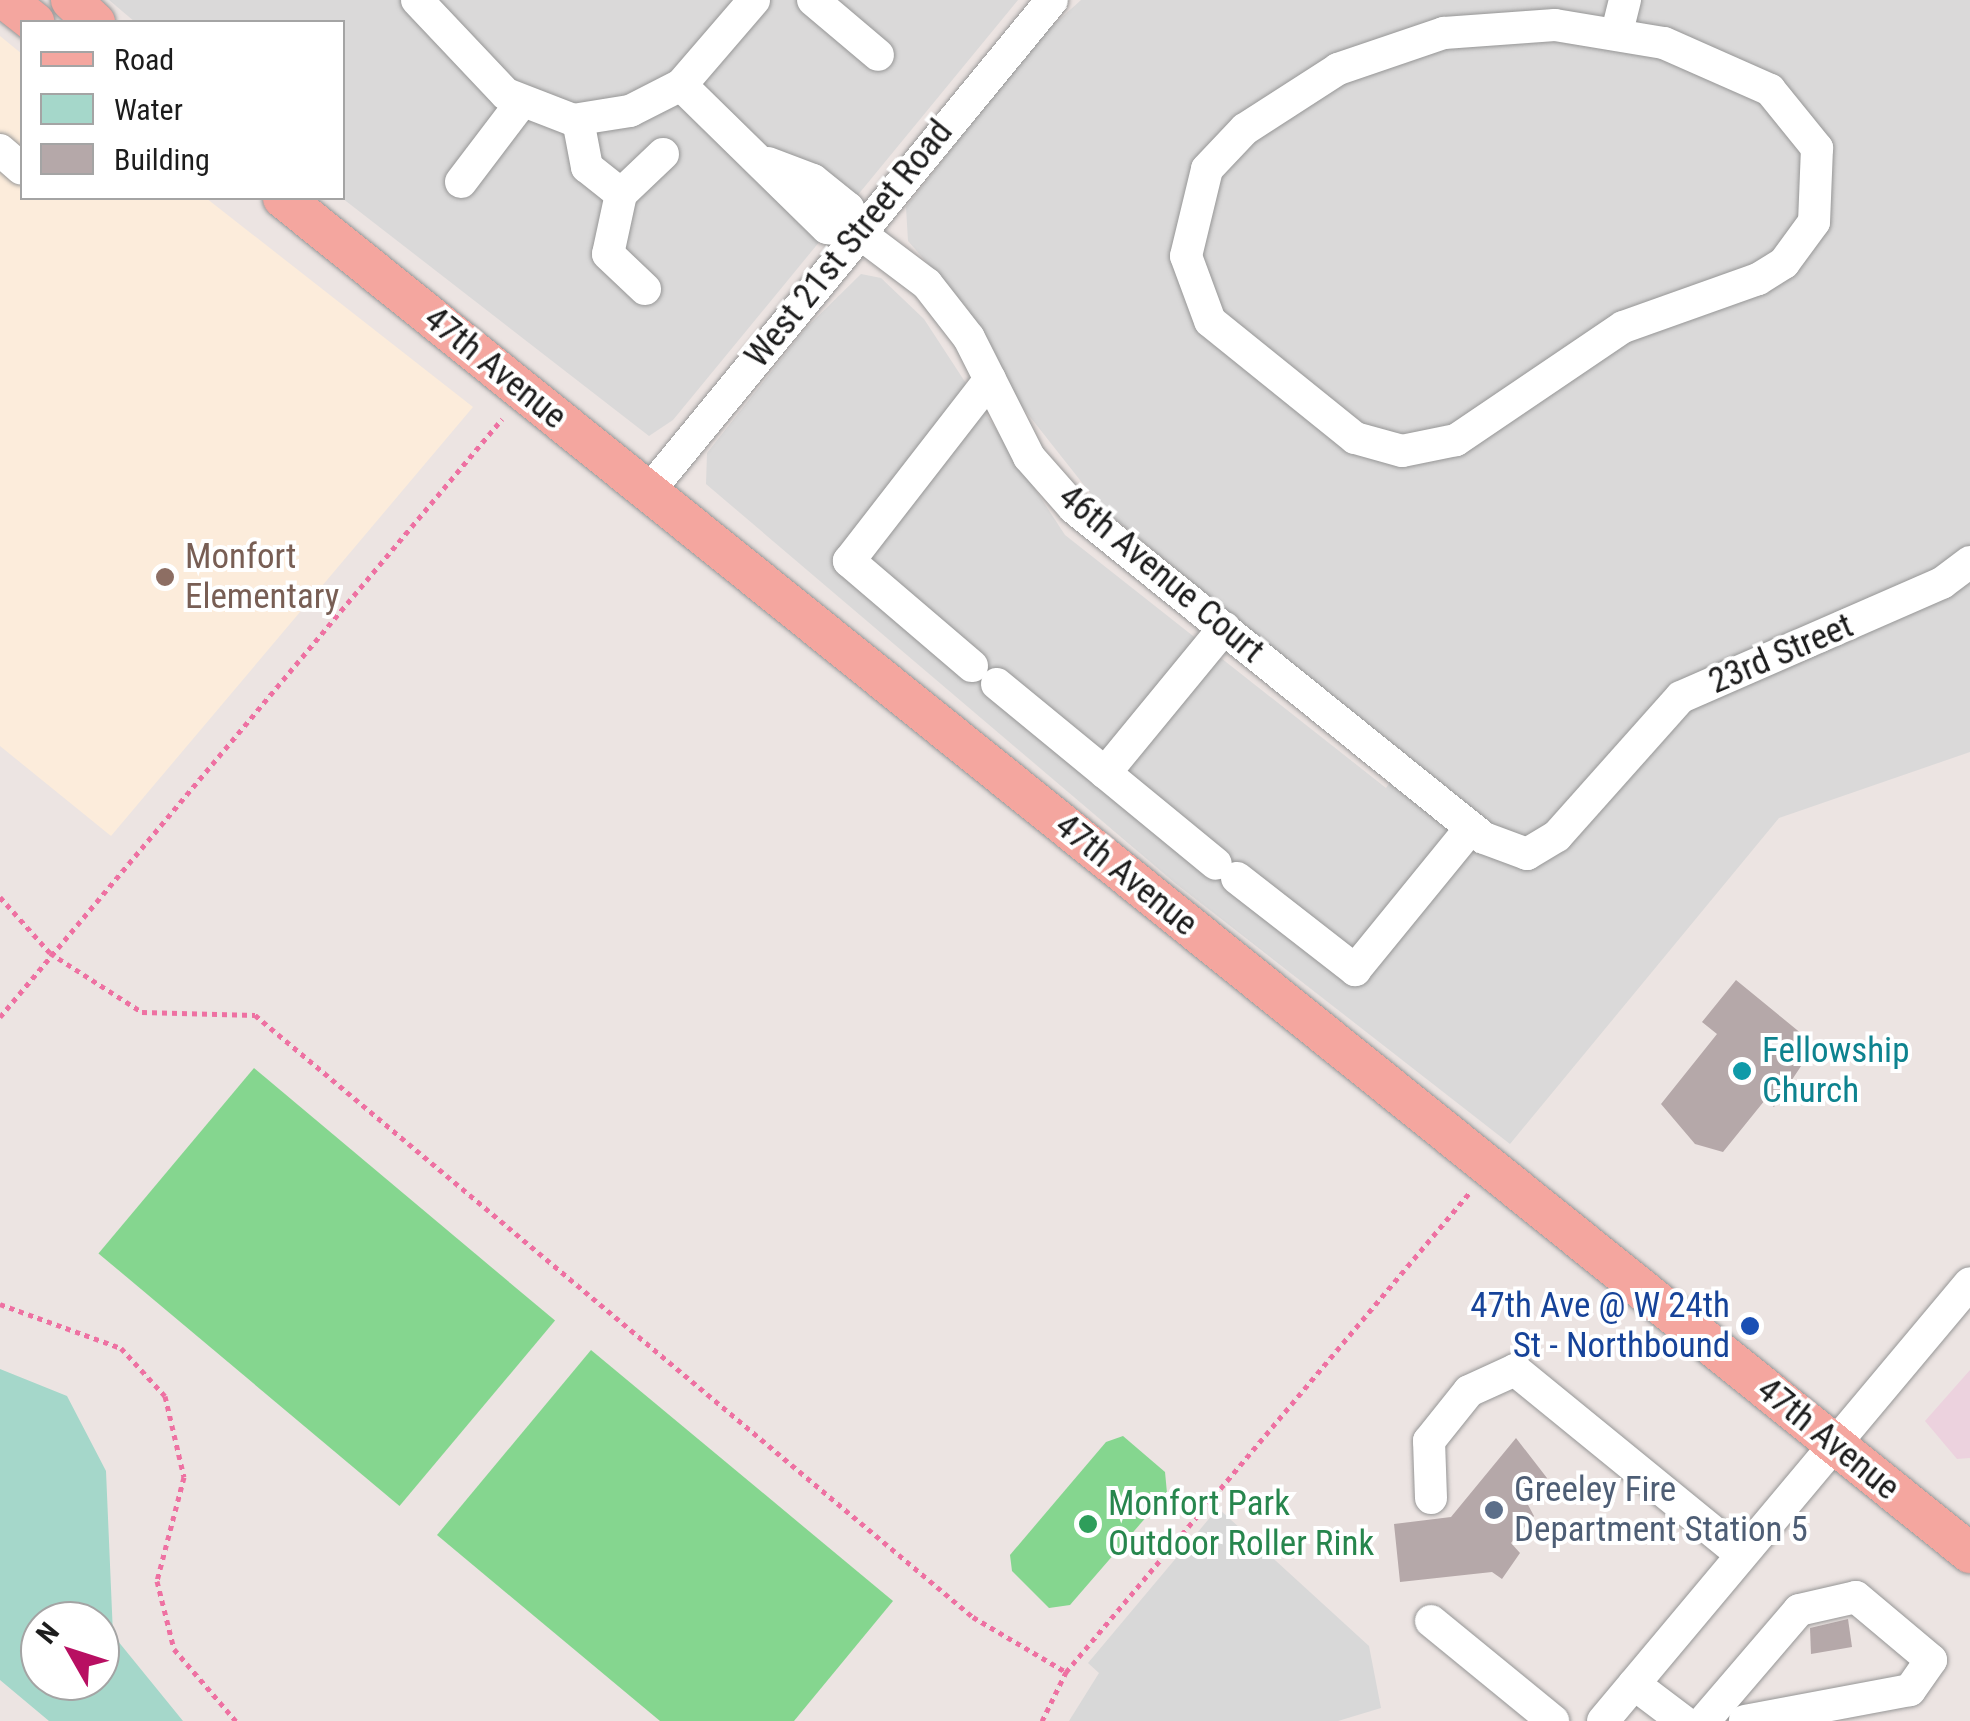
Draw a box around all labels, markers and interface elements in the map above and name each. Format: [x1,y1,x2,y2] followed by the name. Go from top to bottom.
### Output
[20,20,345,200] legend
[114,42,174,77] text: Road
[114,92,183,127] text: Water
[736,112,962,376] street label: West 21st Street Road
[114,142,210,177] text: Building
[415,298,575,438] street label: 47th Avenue
[1050,476,1272,672] street label: 46th Avenue Court
[185,536,339,618] place label: Monfort Elementary
[154,566,176,588] marker: Monfort Elementary
[1703,605,1859,703] street label: 23rd Street
[1046,805,1206,945] street label: 47th Avenue
[1762,1030,1909,1112] place label: Fellowship Church
[1731,1060,1753,1082] marker: Fellowship Church
[1470,1285,1730,1367] place label: 47th Ave @ W 24th St - Northbound
[1739,1315,1761,1337] marker: 47th Ave @ W 24th St - Northbound
[1748,1369,1908,1509] street label: 47th Avenue
[1514,1469,1808,1551] place label: Greeley Fire Department Station 5
[1108,1483,1374,1565] place label: Monfort Park Outdoor Roller Rink
[1483,1499,1505,1521] marker: Greeley Fire Department Station 5
[1077,1513,1099,1535] marker: Monfort Park Outdoor Roller Rink
[20,1601,120,1701] north arrow
[30,1616,66,1650] text: N

